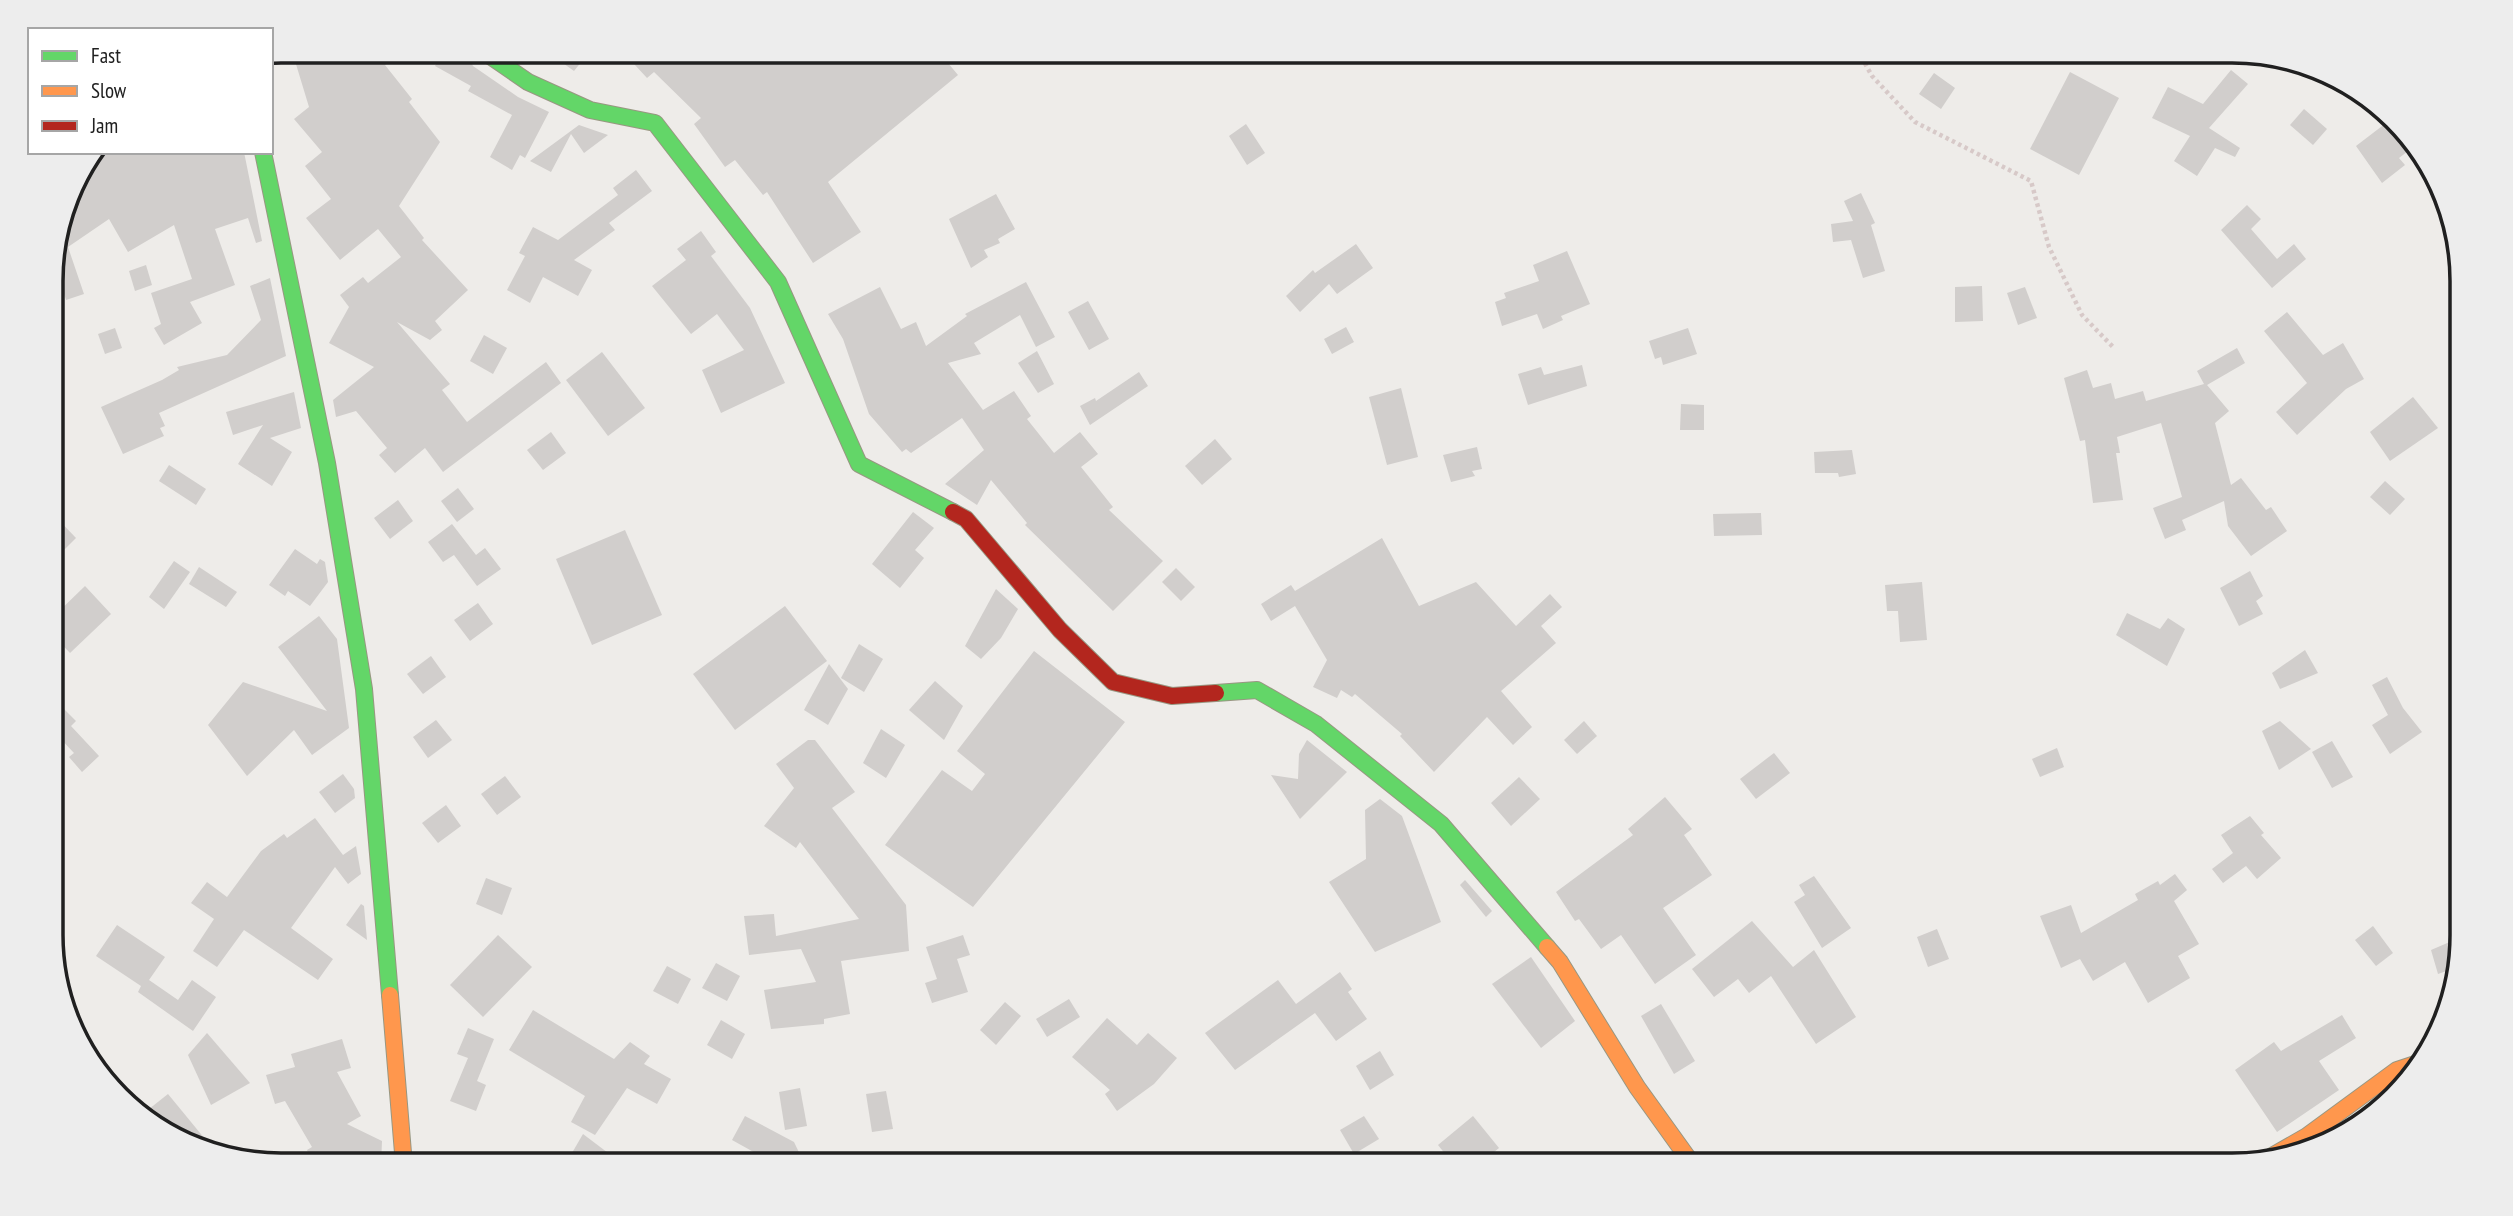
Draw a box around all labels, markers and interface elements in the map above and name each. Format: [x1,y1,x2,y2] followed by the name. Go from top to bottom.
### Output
[28,28,273,154] legend
[91,42,121,69] text: Fast
[91,77,127,104] text: Slow
[90,112,118,139] text: Jam

